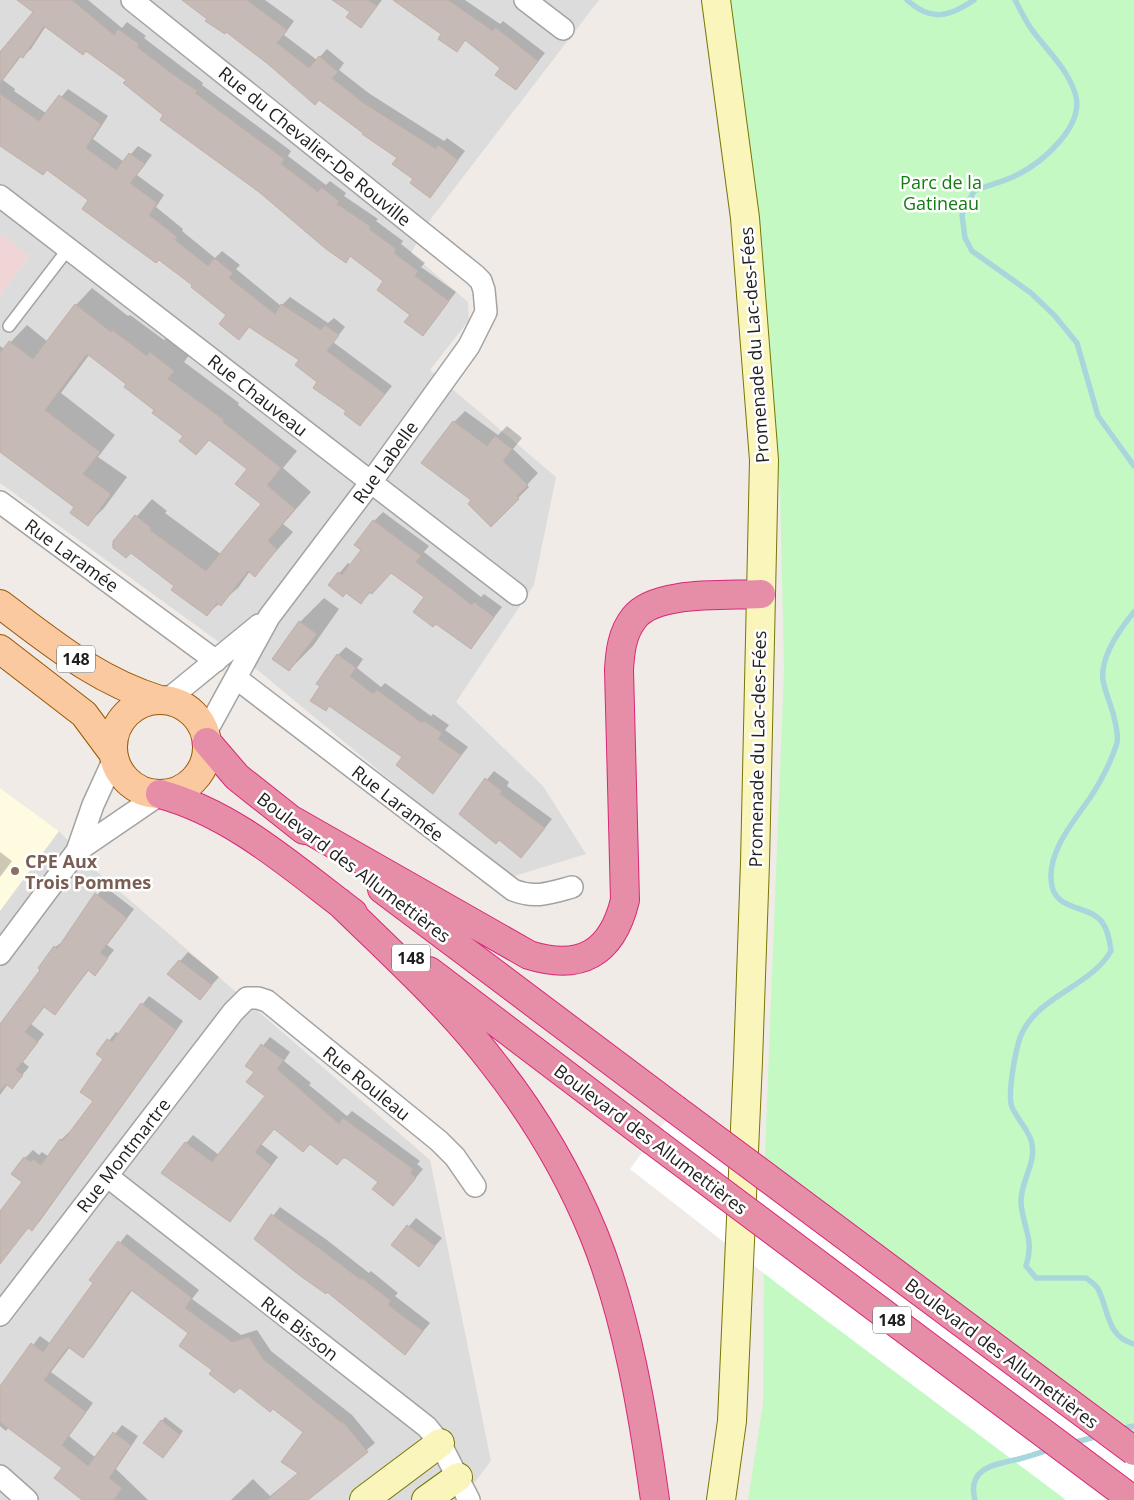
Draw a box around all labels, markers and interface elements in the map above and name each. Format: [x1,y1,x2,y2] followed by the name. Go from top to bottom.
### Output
[214,61,416,231] street label: Rue du Chevalier-De Rouville
[900,170,982,215] park label: Parc de la Gatineau
[734,226,774,464] street label: Promenade du Lac-des-Fées
[203,348,313,442] street label: Rue Chauveau
[347,416,423,508] street label: Rue Labelle
[20,513,124,597] street label: Rue Laramée
[743,630,771,868] street label: Promenade du Lac-des-Fées
[57,646,95,672] road number: 148
[347,760,449,846] street label: Rue Laramée
[252,786,456,948] street label: Boulevard des Allumettières
[25,849,151,894] place label: CPE Aux Trois Pommes
[9,865,21,877] marker: CPE Aux Trois Pommes
[392,944,430,971] road number: 148
[318,1040,416,1126] street label: Rue Rouleau
[549,1058,753,1220] street label: Boulevard des Allumettières
[71,1093,175,1217] street label: Rue Montmartre
[900,1272,1104,1434] street label: Boulevard des Allumettières
[256,1290,344,1366] street label: Rue Bisson
[873,1306,911,1334] road number: 148

